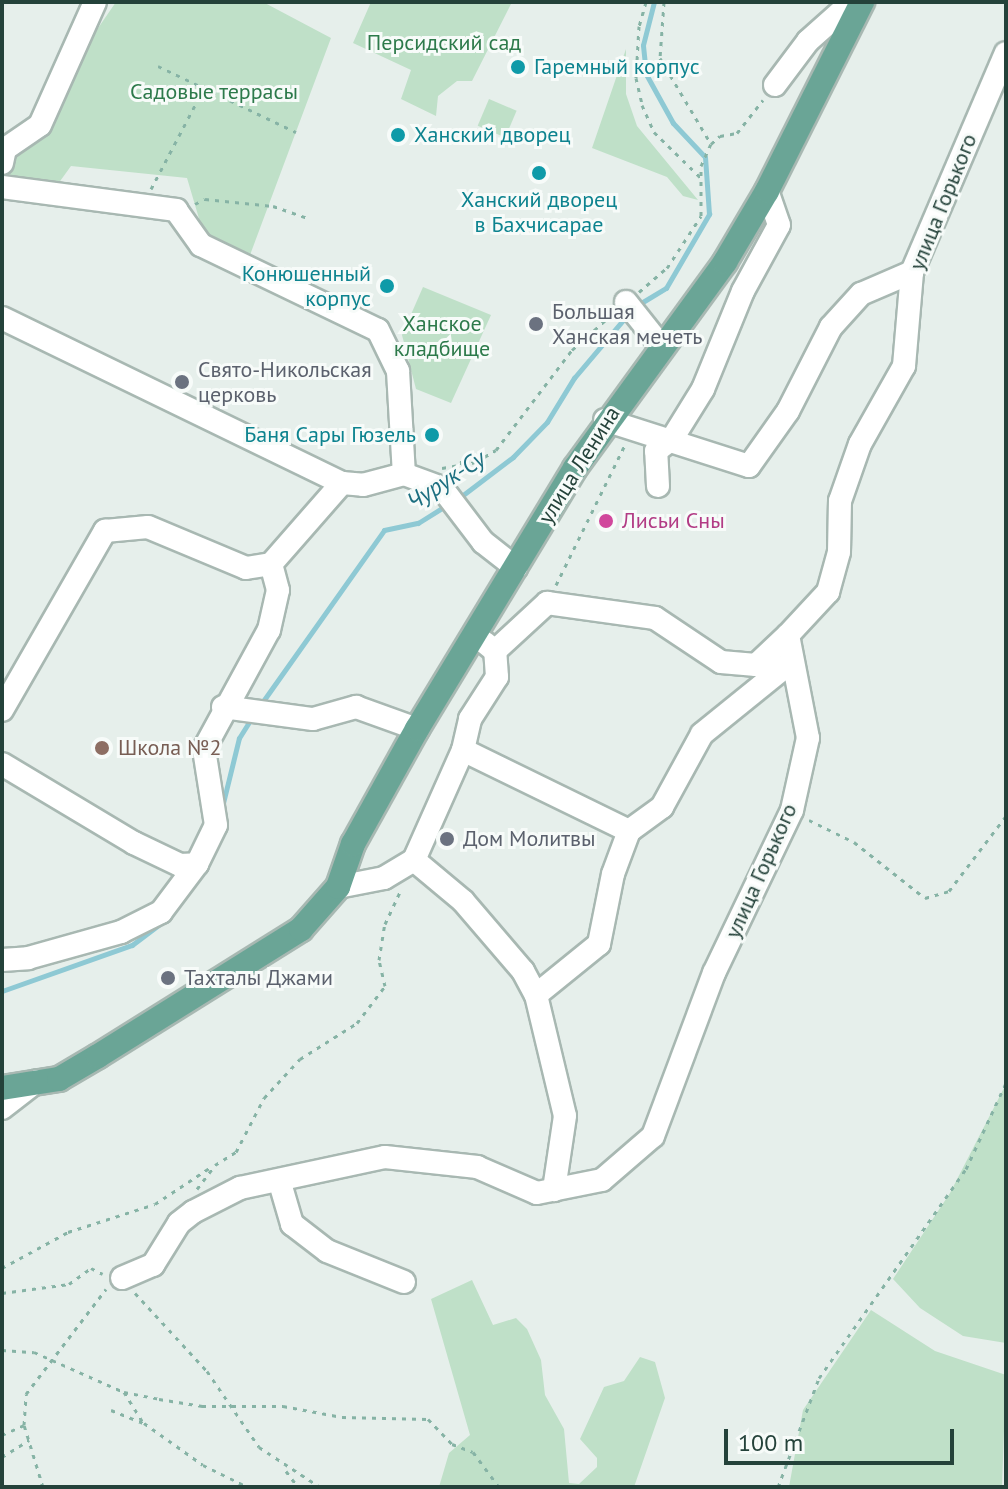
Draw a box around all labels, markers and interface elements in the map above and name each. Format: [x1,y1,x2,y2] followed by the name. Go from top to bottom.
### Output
[367,30,521,56] park label: Персидский сад
[534,54,700,80] place label: Гаремный корпус
[509,58,527,76] marker: Гаремный корпус
[130,79,298,105] park label: Садовые террасы
[414,122,571,148] place label: Ханский дворец
[389,126,407,144] marker: Ханский дворец
[904,130,982,274] street label: улица Горького
[530,164,548,182] marker: Ханский дворец в Бахчисарае
[461,186,617,238] place label: Ханский дворец в Бахчисарае
[242,260,371,312] place label: Конюшенный корпус
[378,277,396,295] marker: Конюшенный корпус
[552,298,702,350] place label: Большая Ханская мечеть
[394,310,490,362] park label: Ханское кладбище
[527,315,545,333] marker: Большая Ханская мечеть
[198,356,372,408] place label: Свято-Никольская церковь
[173,373,191,391] marker: Свято-Никольская церковь
[532,401,626,529] street label: улица Ленина
[244,422,416,448] place label: Баня Сары Гюзель
[423,426,441,444] marker: Баня Сары Гюзель
[401,444,491,516] water label: Чурук-Су
[622,508,725,534] place label: Лисьи Сны
[597,512,615,530] marker: Лисьи Сны
[118,735,222,761] place label: Школа №2
[93,739,111,757] marker: Школа №2
[720,800,802,942] street label: улица Горького
[463,826,595,852] place label: Дом Молитвы
[438,830,456,848] marker: Дом Молитвы
[184,965,333,991] place label: Тахталы Джами
[159,969,177,987] marker: Тахталы Джами
[728,1413,958,1463] scale bar
[738,1427,803,1458] text: 100 m

